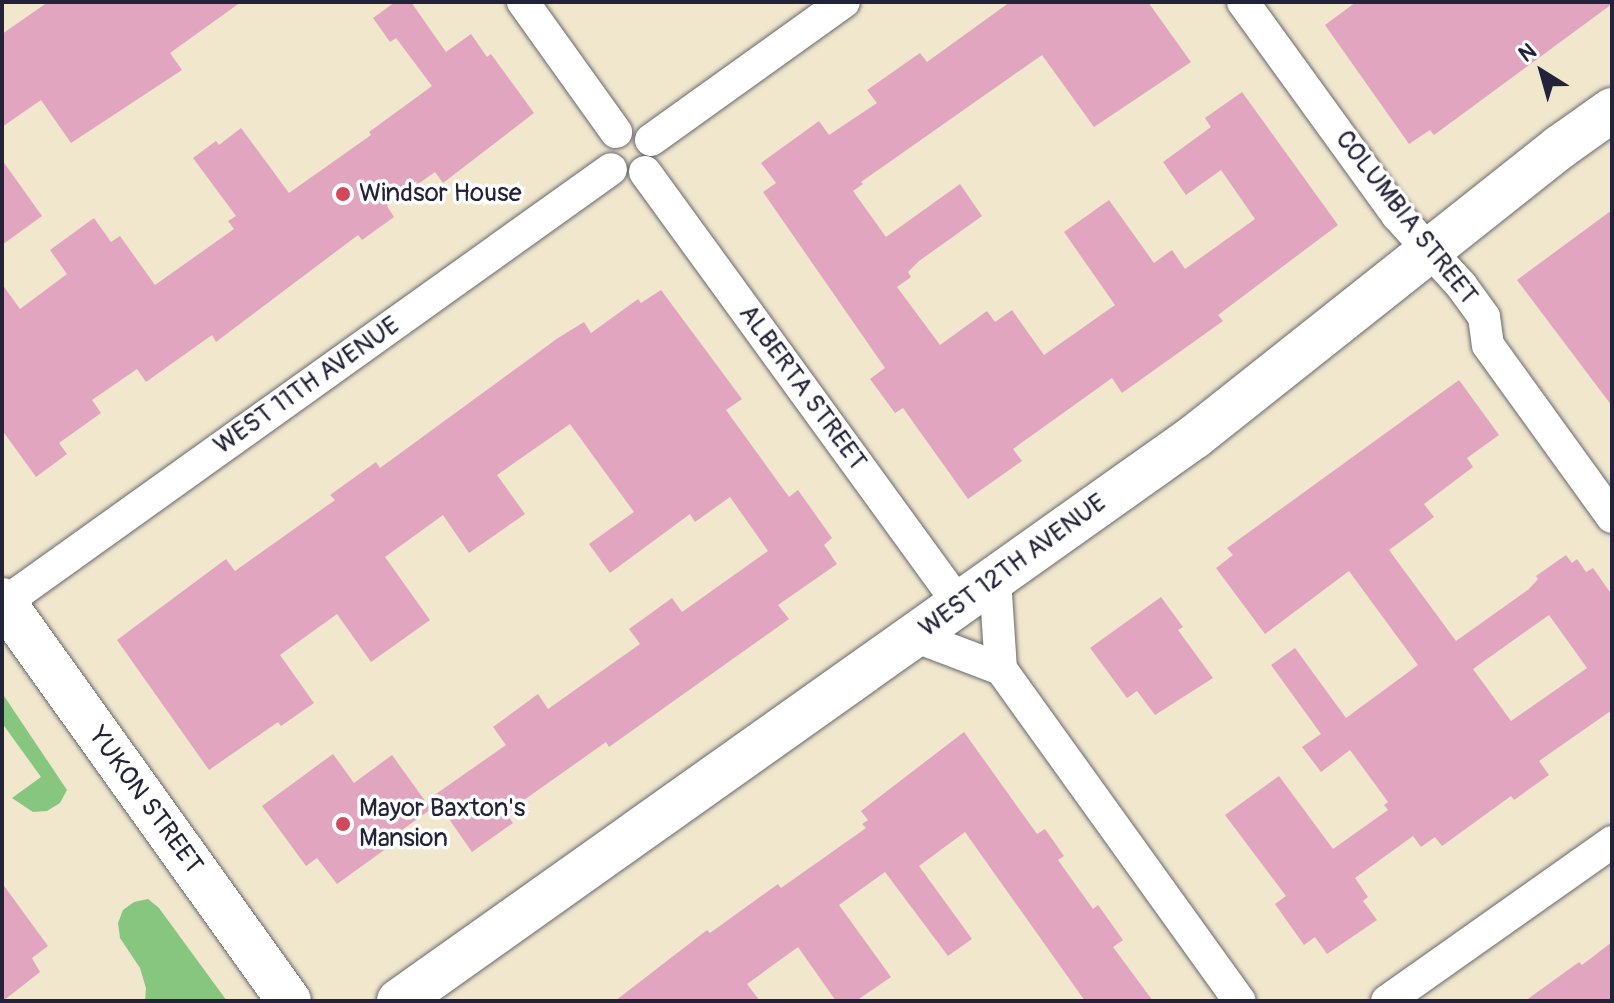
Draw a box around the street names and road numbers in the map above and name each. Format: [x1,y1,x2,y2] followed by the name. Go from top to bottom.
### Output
[1328,125,1484,311] street label: COLUMBIA STREET
[731,299,873,477] street label: ALBERTA STREET
[208,310,406,462] street label: WEST 11TH AVENUE
[913,488,1113,644] street label: WEST 12TH AVENUE
[81,722,209,880] street label: YUKON STREET

